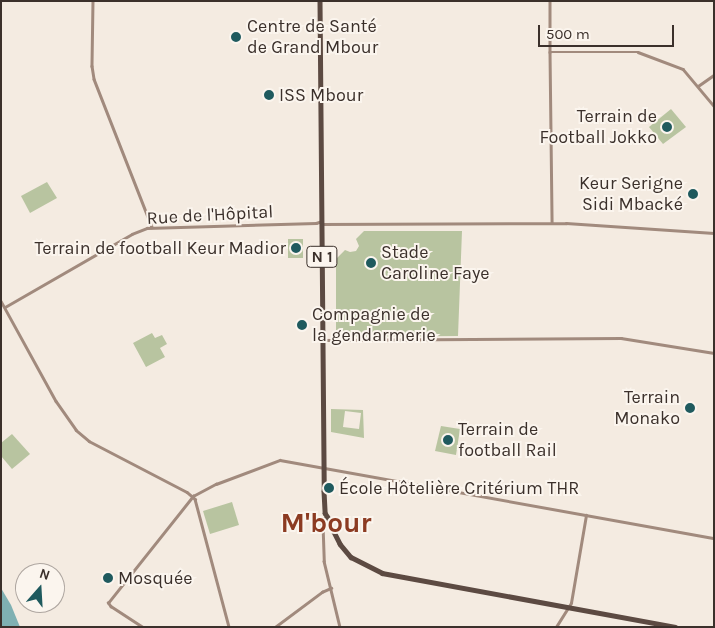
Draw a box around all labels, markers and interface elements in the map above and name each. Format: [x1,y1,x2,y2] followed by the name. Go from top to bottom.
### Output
[540,15,676,47] scale bar
[247,16,378,58] place label: Centre de Santé de Grand Mbour
[546,25,590,43] text: 500 m
[229,30,243,44] marker: Centre de Santé de Grand Mbour
[279,84,363,106] place label: ISS Mbour
[263,89,275,101] marker: ISS Mbour
[539,106,657,148] place label: Terrain de Football Jokko
[661,121,673,133] marker: Terrain de Football Jokko
[579,173,683,215] place label: Keur Serigne Sidi Mbacké
[687,188,699,200] marker: Keur Serigne Sidi Mbacké
[146,201,274,229] street label: Rue de l'Hôpital
[35,237,286,259] place label: Terrain de football Keur Madior
[290,242,302,254] marker: Terrain de football Keur Madior
[381,242,490,284] place label: Stade Caroline Faye
[306,243,338,270] road number: N 1
[365,257,377,269] marker: Stade Caroline Faye
[312,304,436,346] place label: Compagnie de la gendarmerie
[296,319,308,331] marker: Compagnie de la gendarmerie
[614,387,680,429] place label: Terrain Monako
[684,402,696,414] marker: Terrain Monako
[458,419,557,462] place label: Terrain de football Rail
[442,434,454,446] marker: Terrain de football Rail
[339,477,579,499] place label: École Hôtelière Critérium THR
[323,482,335,494] marker: École Hôtelière Critérium THR
[280,506,372,540] district label: M'bour
[15,563,65,613] north arrow
[37,565,52,584] text: N
[118,567,192,589] place label: Mosquée
[102,572,114,584] marker: Mosquée

